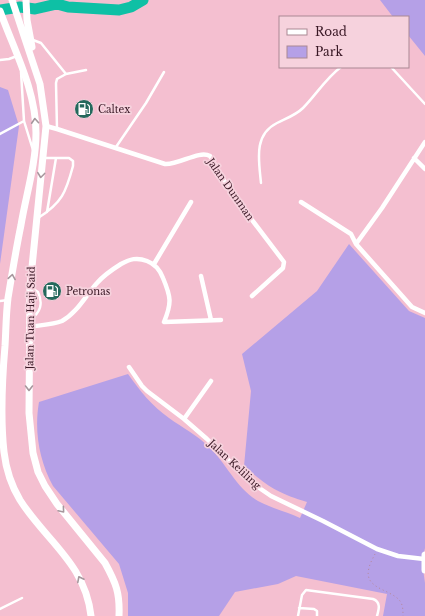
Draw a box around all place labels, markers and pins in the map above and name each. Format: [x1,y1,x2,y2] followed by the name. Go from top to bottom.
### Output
[73,98,95,120] fuel station icon: Caltex
[98,103,130,116] place label: Caltex
[41,280,63,302] fuel station icon: Petronas
[66,285,111,298] place label: Petronas

